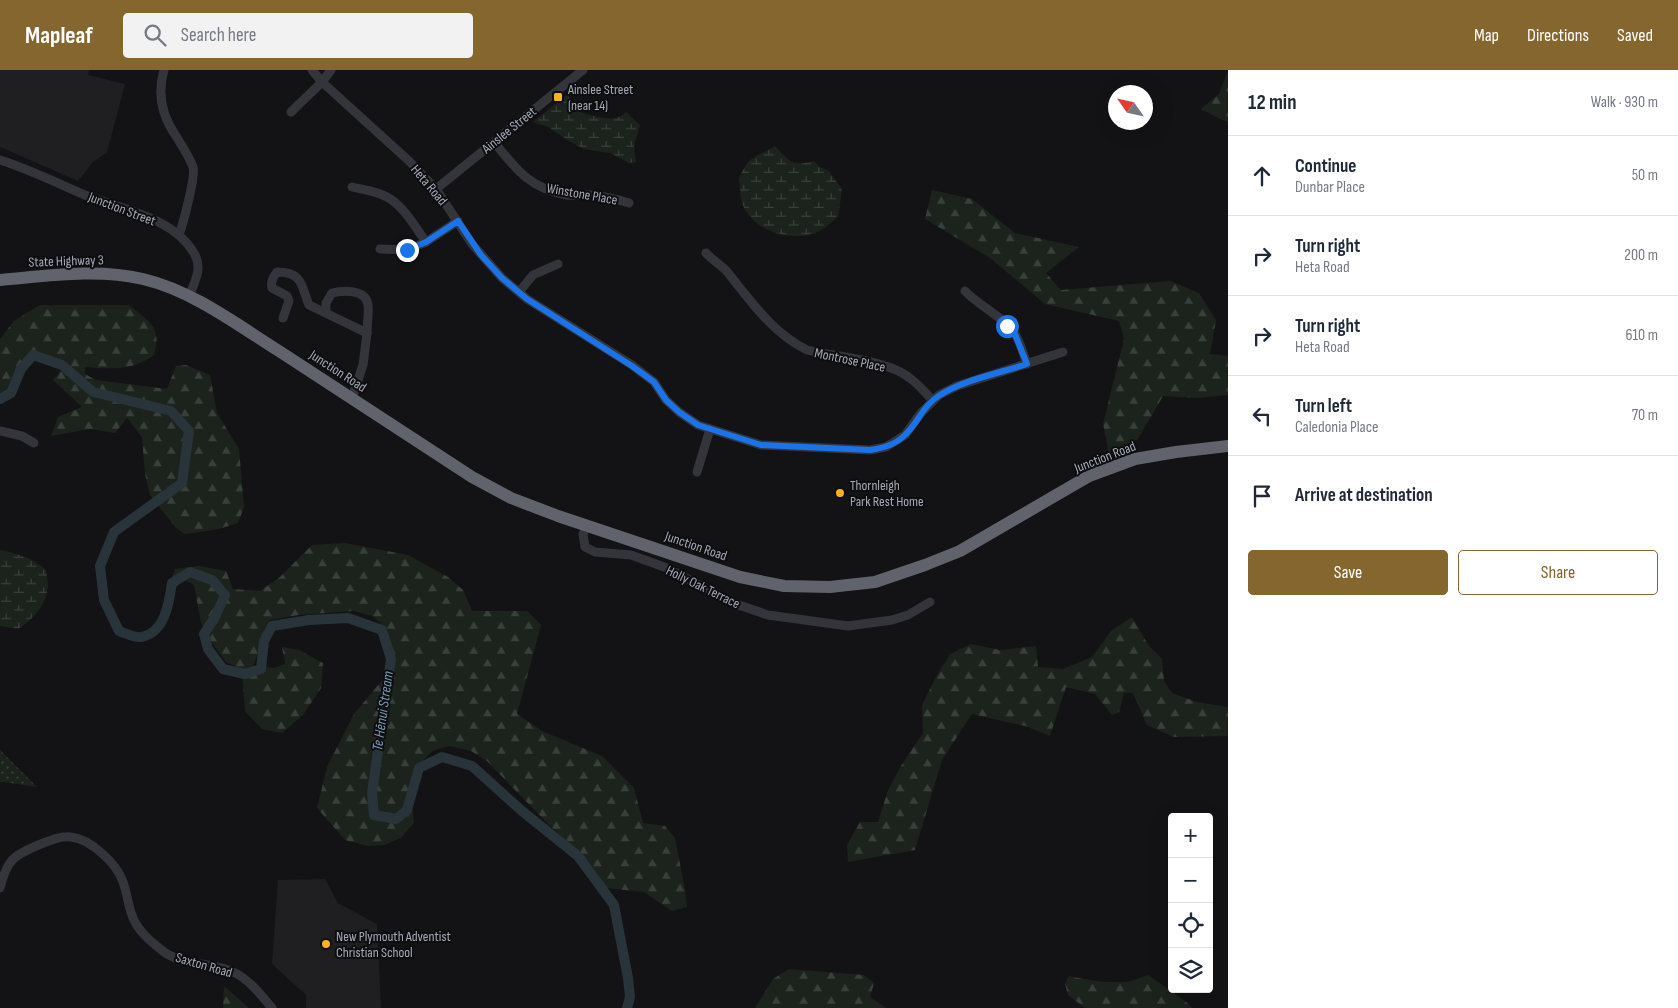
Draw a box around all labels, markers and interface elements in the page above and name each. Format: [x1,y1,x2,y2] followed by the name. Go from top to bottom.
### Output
[123,13,473,58] search box
[25,21,93,50] text: Mapleaf
[141,21,169,49] icon: search
[181,24,256,47] text: Search here
[1474,25,1499,46] text: Map
[1527,25,1589,46] text: Directions
[1617,25,1653,46] text: Saved
[567,81,633,114] place label: Ainslee Street (near 14)
[1108,85,1153,130] north arrow
[1248,90,1296,115] text: 12 min
[552,91,564,103] marker: Ainslee Street (near 14)
[1591,93,1658,112] text: Walk · 930 m
[478,103,540,158] street label: Ainslee Street
[1295,155,1356,178] text: Continue
[407,161,451,209] street label: Heta Road
[1248,162,1276,190] icon: ahead
[1632,166,1658,185] text: 50 m
[1295,178,1365,197] text: Dunbar Place
[545,179,619,209] street label: Winstone Place
[85,188,158,230] street label: Junction Street
[1295,235,1360,258] text: Turn right
[396,239,419,262] route end
[1248,242,1276,270] icon: right
[1624,246,1658,265] text: 200 m
[28,251,104,271] street label: State Highway 3
[1295,258,1350,277] text: Heta Road
[996,315,1019,338] route start
[1295,315,1360,338] text: Turn right
[1248,322,1276,350] icon: right
[1625,326,1658,345] text: 610 m
[1295,338,1350,357] text: Heta Road
[813,344,887,376] street label: Montrose Place
[305,346,370,396] street label: Junction Road
[1295,395,1352,418] text: Turn left
[1248,402,1276,430] icon: left
[1632,406,1658,425] text: 70 m
[1295,418,1379,437] text: Caledonia Place
[1071,437,1138,477] street label: Junction Road
[850,477,924,510] place label: Thornleigh Park Rest Home
[1248,482,1276,510] icon: arrive
[1295,484,1433,507] text: Arrive at destination
[834,487,846,499] marker: Thornleigh Park Rest Home
[662,527,729,565] street label: Junction Road
[1248,550,1448,595] button: Save
[1458,550,1658,595] button: Share
[663,562,743,612] street label: Holly Oak Terrace
[368,669,398,752] water label: Te Hēnui Stream
[1168,813,1213,993] map controls
[1168,813,1213,858] button: +
[1168,858,1213,903] button: −
[1168,903,1213,948] button: locate
[336,928,451,961] place label: New Plymouth Adventist Christian School
[320,938,332,950] marker: New Plymouth Adventist Christian School
[1168,948,1213,993] button: layers
[174,949,234,981] street label: Saxton Road

